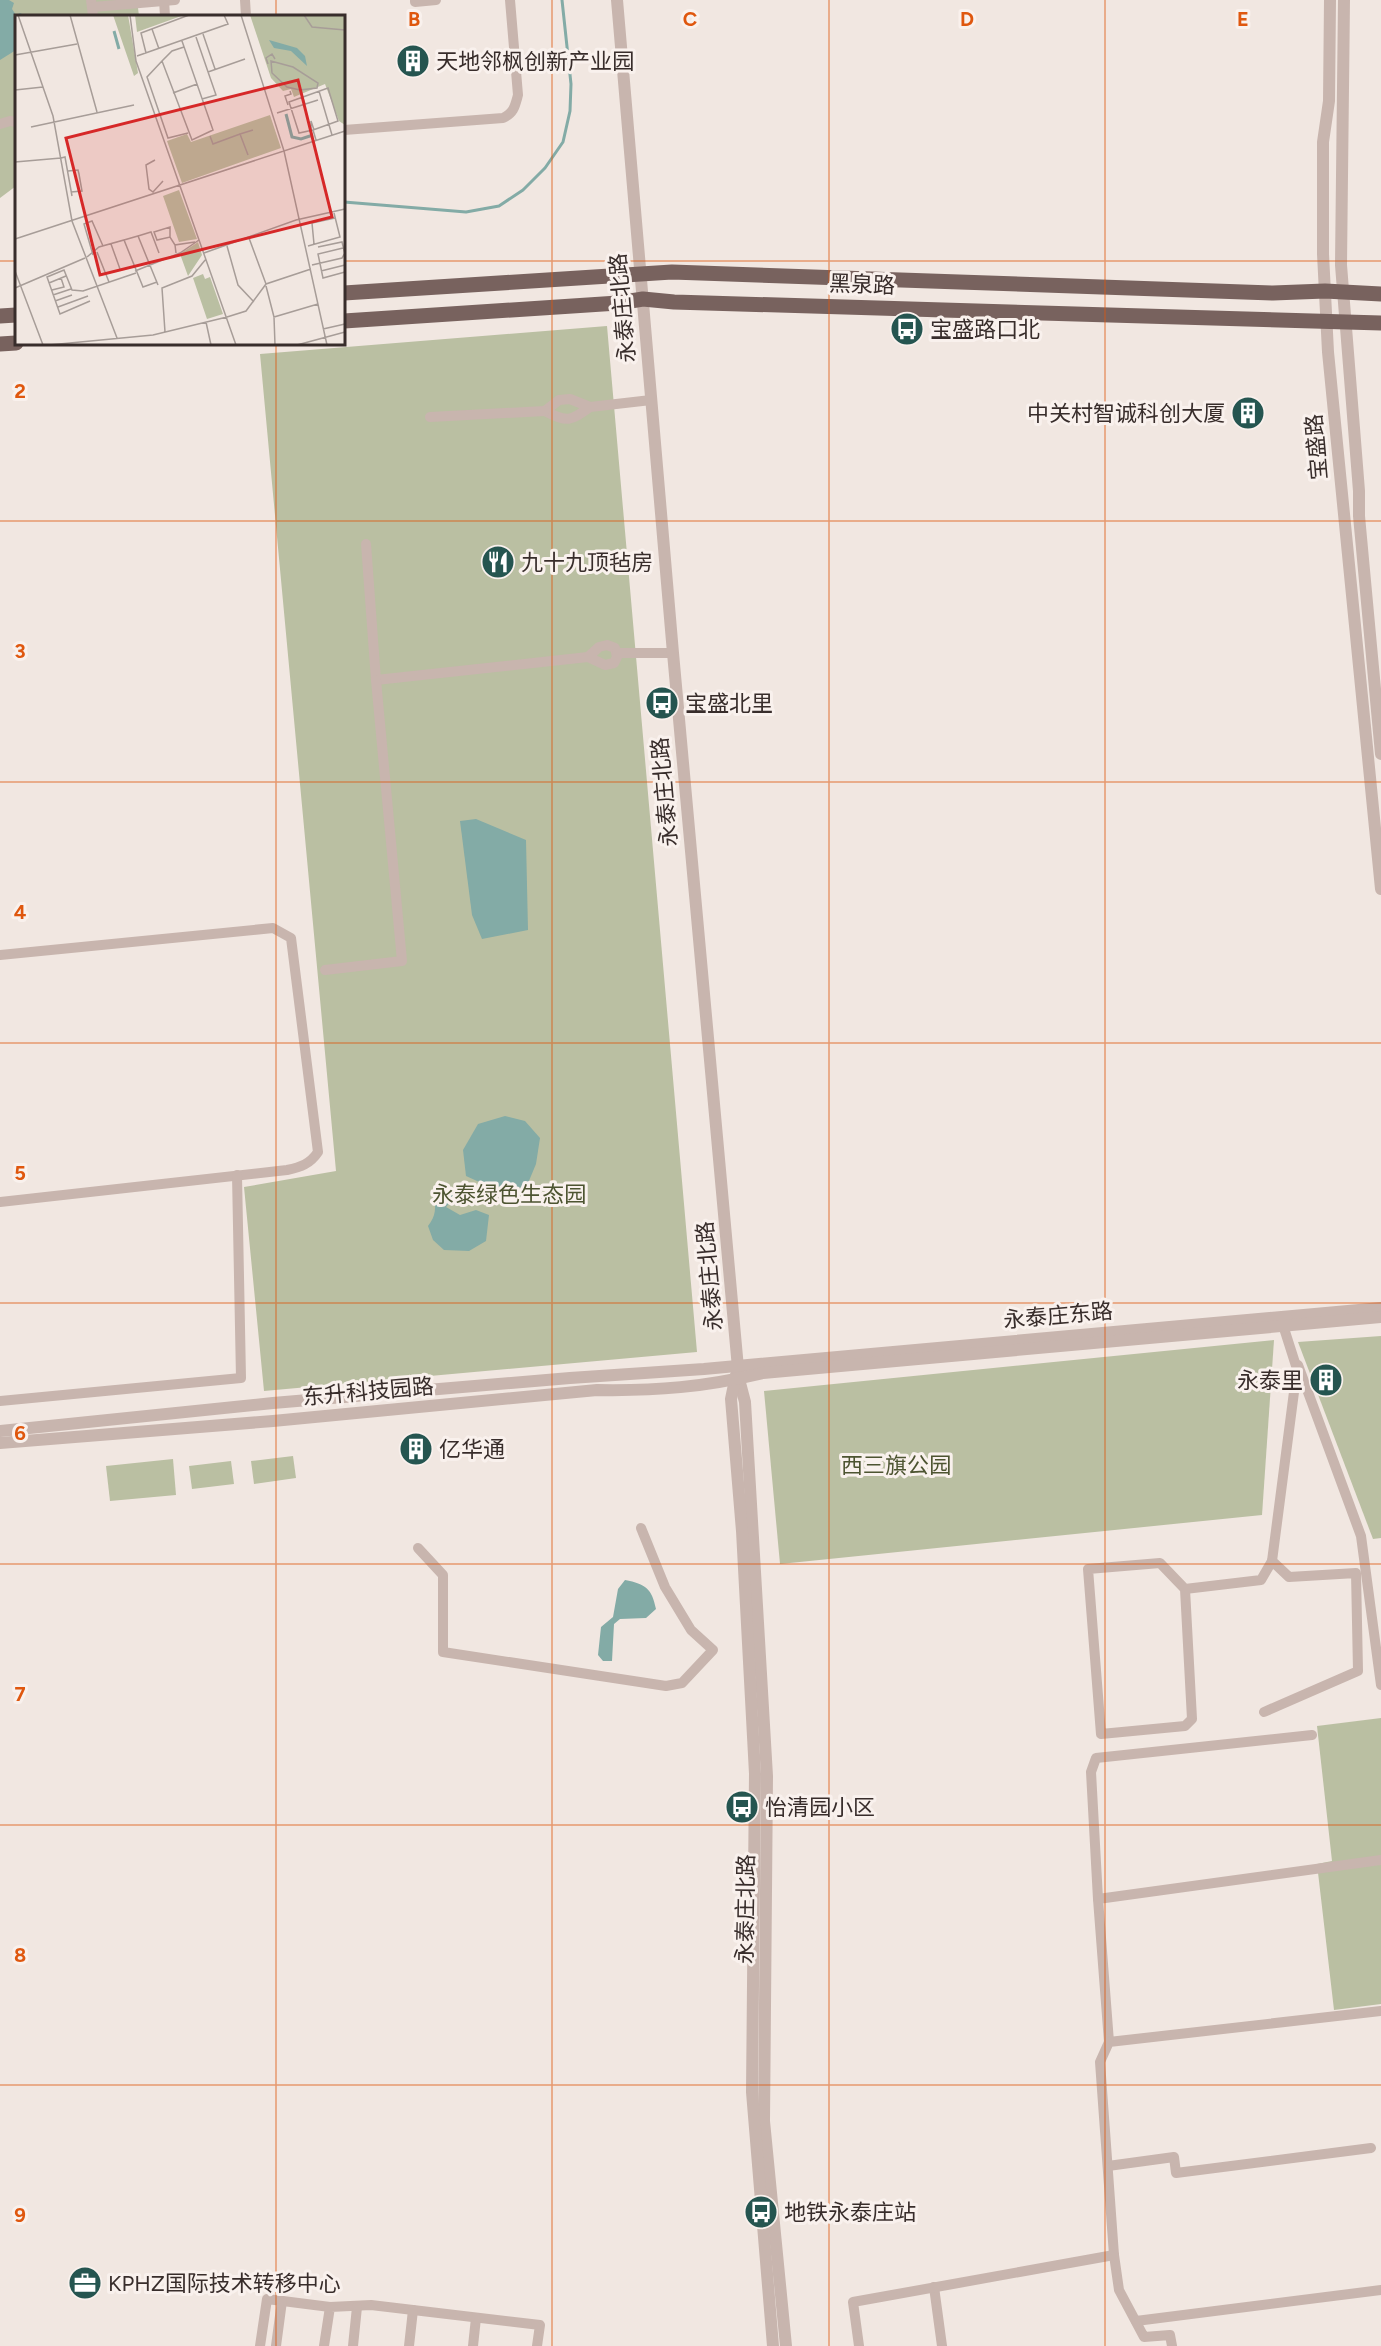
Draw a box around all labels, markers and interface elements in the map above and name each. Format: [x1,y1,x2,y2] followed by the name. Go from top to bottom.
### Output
[408,7,420,31] text: B
[683,7,697,31] text: C
[960,7,974,31] text: D
[1237,7,1249,31] text: E
[15,15,345,345] inset map
[395,43,431,79] building icon: 天地邻枫创新产业园
[436,48,634,75] place label: 天地邻枫创新产业园
[604,252,641,364] street label: 永泰庄北路
[829,270,895,299] street label: 黑泉路
[889,311,925,347] bus stop icon: 宝盛路口北
[930,316,1040,343] place label: 宝盛路口北
[14,379,26,403] text: 2
[1230,395,1266,431] building icon: 中关村智诚科创大厦
[1027,400,1225,427] place label: 中关村智诚科创大厦
[1300,413,1333,481] street label: 宝盛路
[480,544,516,580] restaurant icon: 九十九顶毡房
[521,549,653,576] place label: 九十九顶毡房
[14,639,26,663] text: 3
[644,685,680,721] bus stop icon: 宝盛北里
[685,690,773,717] place label: 宝盛北里
[646,736,683,848] street label: 永泰庄北路
[14,900,27,924] text: 4
[14,1161,26,1185] text: 5
[432,1181,586,1208] park label: 永泰绿色生态园
[691,1220,728,1332] street label: 永泰庄北路
[1002,1297,1114,1334] street label: 永泰庄东路
[1308,1362,1344,1398] building icon: 永泰里
[1237,1367,1303,1394] place label: 永泰里
[301,1372,435,1411] street label: 东升科技园路
[14,1421,26,1445] text: 6
[398,1431,434,1467] building icon: 亿华通
[439,1436,505,1463] place label: 亿华通
[841,1452,951,1479] park label: 西三旗公园
[14,1682,26,1706] text: 7
[724,1789,760,1825] bus stop icon: 怡清园小区
[765,1794,875,1821] place label: 怡清园小区
[731,1854,760,1964] street label: 永泰庄北路
[14,1943,26,1967] text: 8
[743,2194,779,2230] bus stop icon: 地铁永泰庄站
[784,2199,916,2226] place label: 地铁永泰庄站
[14,2203,26,2227] text: 9
[67,2265,103,2301] office icon: KPHZ国际技术转移中心
[108,2270,341,2297] place label: KPHZ国际技术转移中心

